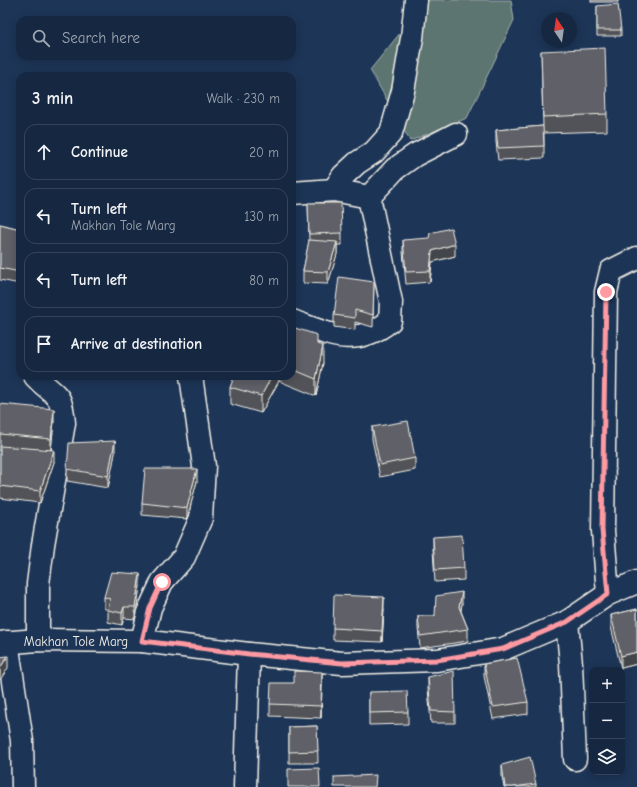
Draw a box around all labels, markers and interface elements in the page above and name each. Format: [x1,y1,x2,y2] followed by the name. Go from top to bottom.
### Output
[541,12,577,48] north arrow
[16,16,296,60] search box
[30,27,52,49] icon: search
[62,29,140,47] text: Search here
[32,89,73,108] text: 3 min
[206,91,280,106] text: Walk · 230 m
[33,141,55,163] icon: ahead
[71,143,128,161] text: Continue
[249,145,279,160] text: 20 m
[71,200,127,218] text: Turn left
[33,205,55,227] icon: left
[244,209,279,224] text: 130 m
[71,218,176,233] text: Makhan Tole Marg
[33,269,55,291] icon: left
[71,271,127,289] text: Turn left
[249,273,279,288] text: 80 m
[597,283,615,301] route end
[33,333,55,355] icon: arrive
[71,335,202,353] text: Arrive at destination
[153,573,171,591] route start
[24,634,128,649] street label: Makhan Tole Marg
[589,667,625,775] map controls
[589,667,625,703] button: +
[589,703,625,739] button: −
[589,739,625,775] button: layers

